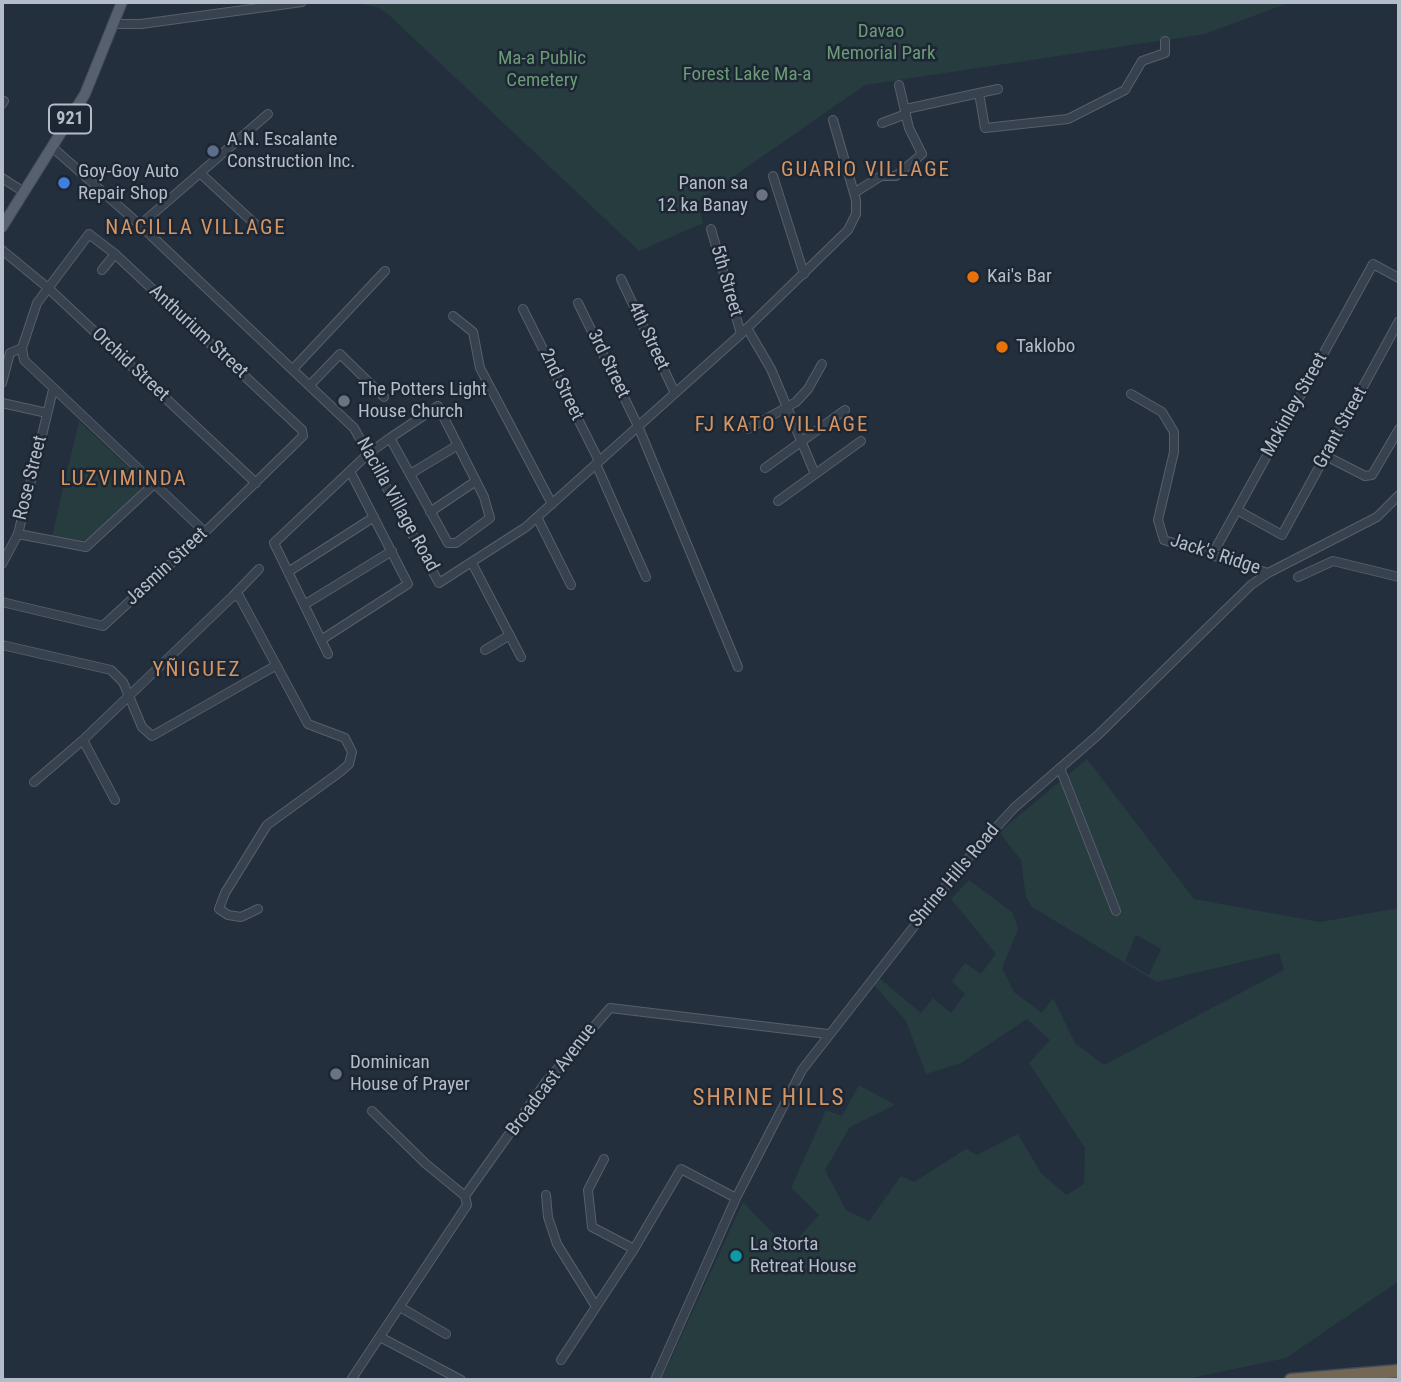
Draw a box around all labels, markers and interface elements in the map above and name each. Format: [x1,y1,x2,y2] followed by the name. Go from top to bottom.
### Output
[827,21,935,65] park label: Davao Memorial Park
[498,48,586,92] park label: Ma-a Public Cemetery
[683,64,811,86] park label: Forest Lake Ma-a
[49,104,91,134] road number: 921
[227,129,355,173] place label: A.N. Escalante Construction Inc.
[205,143,221,159] marker: A.N. Escalante Construction Inc.
[783,158,949,184] district label: GUARIO VILLAGE
[78,161,179,205] place label: Goy-Goy Auto Repair Shop
[657,173,748,217] place label: Panon sa 12 ka Banay
[56,175,72,191] marker: Goy-Goy Auto Repair Shop
[754,187,770,203] marker: Panon sa 12 ka Banay
[107,216,285,242] district label: NACILLA VILLAGE
[705,243,747,319] street label: 5th Street
[987,266,1052,288] place label: Kai's Bar
[965,269,981,285] marker: Kai's Bar
[144,280,252,384] street label: Anthurium Street
[622,298,674,374] street label: 4th Street
[87,323,173,407] street label: Orchid Street
[582,326,634,402] street label: 3rd Street
[1016,336,1075,358] place label: Taklobo
[994,339,1010,355] marker: Taklobo
[534,345,588,425] street label: 2nd Street
[1257,349,1333,461] street label: Mckinley Street
[358,379,487,423] place label: The Potters Light House Church
[1309,383,1373,473] street label: Grant Street
[336,393,352,409] marker: The Potters Light House Church
[697,413,867,439] district label: FJ KATO VILLAGE
[10,433,52,523] street label: Rose Street
[351,434,443,576] street label: Nacilla Village Road
[62,467,186,493] district label: LUZVIMINDA
[121,523,213,611] street label: Jasmin Street
[1167,530,1263,580] street label: Jack's Ridge
[153,658,241,684] district label: YÑIGUEZ
[905,820,1005,932] street label: Shrine Hills Road
[502,1019,602,1141] street label: Broadcast Avenue
[350,1052,470,1096] place label: Dominican House of Prayer
[328,1066,344,1082] marker: Dominican House of Prayer
[694,1085,844,1113] district label: SHRINE HILLS
[750,1234,856,1278] place label: La Storta Retreat House
[728,1248,744,1264] marker: La Storta Retreat House

